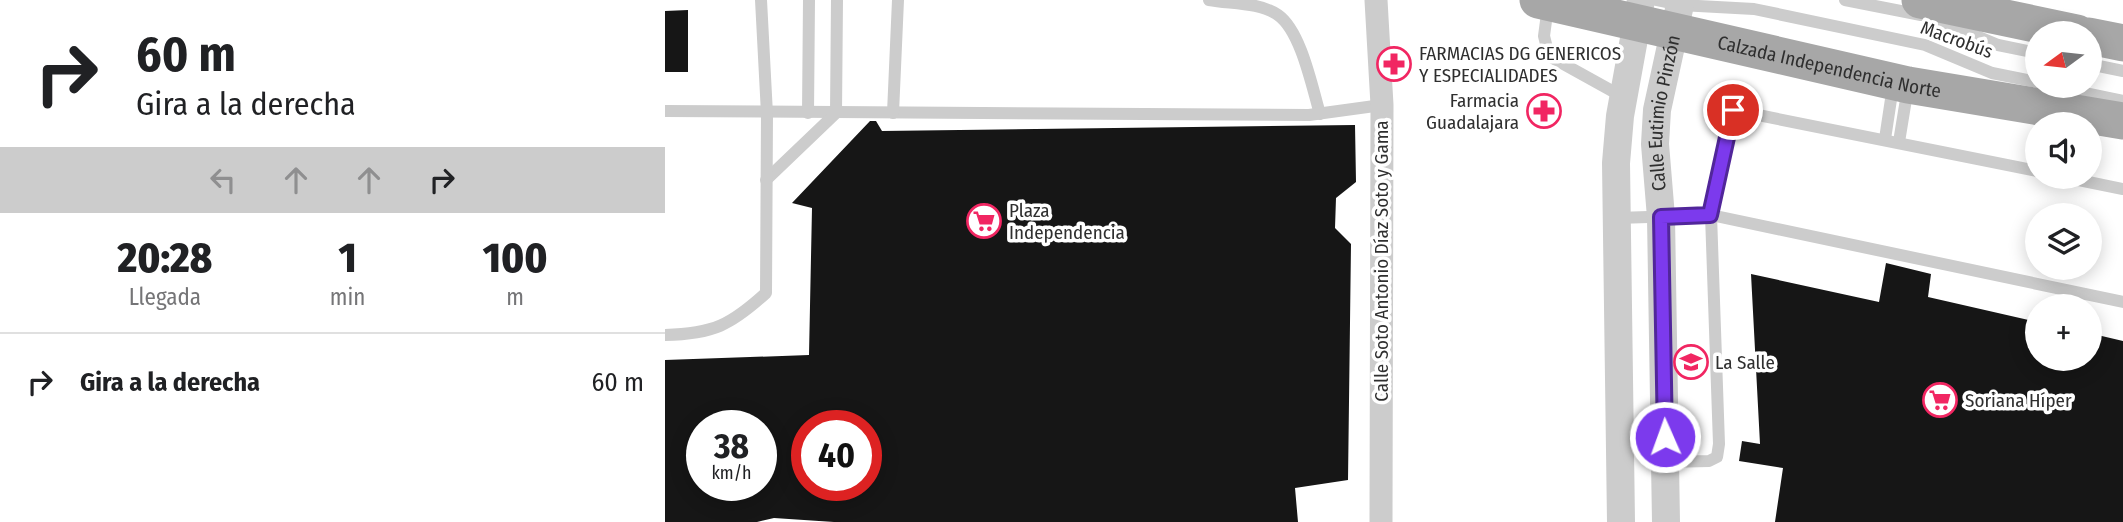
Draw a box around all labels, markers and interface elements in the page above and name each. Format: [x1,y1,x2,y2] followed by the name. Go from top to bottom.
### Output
[1918,16,1996,63] street label: Macrobús
[2025,21,2102,98] north arrow
[2025,21,2102,371] map controls
[136,25,236,84] text: 60 m
[21,28,112,119] icon: right
[1715,31,1943,102] street label: Calzada Independencia Norte
[1644,33,1685,192] street label: Calle Eutimio Pinzón
[1419,42,1621,87] place label: FARMACIAS DG GENERICOS Y ESPECIALIDADES
[1375,45,1413,83] pharmacy icon: FARMACIAS DG GENERICOS Y ESPECIALIDADES
[1703,80,1763,140] pin
[136,85,356,123] text: Gira a la derecha
[1426,89,1519,134] place label: Farmacia Guadalajara
[1714,91,1752,129] icon: arrive
[1525,92,1563,130] pharmacy icon: Farmacia Guadalajara
[2025,112,2102,189] button: sound
[1370,120,1393,402] street label: Calle Soto Antonio Díaz Soto y Gama
[204,161,242,199] icon: left
[277,161,315,199] icon: ahead
[350,161,388,199] icon: ahead
[423,161,461,199] icon: right
[1009,199,1125,244] place label: Plaza Independencia
[965,202,1003,240] supermarket icon: Plaza Independencia
[2025,203,2102,280] button: layers
[117,233,212,283] text: 20:28
[339,233,357,283] text: 1
[483,233,548,283] text: 100
[129,283,201,311] text: Llegada
[330,283,365,311] text: min
[506,283,524,311] text: m
[2025,294,2102,371] button: +
[1672,343,1710,381] school or university icon: La Salle
[1715,351,1775,374] place label: La Salle
[21,363,59,401] icon: right
[80,367,260,398] text: Gira a la derecha
[591,367,644,398] text: 60 m
[1921,381,1959,419] supermarket icon: Soriana Híper
[1965,389,2072,412] place label: Soriana Híper
[1628,400,1702,474] position arrow
[791,410,882,501] speed limit sign: 40
[714,425,749,467] text: 38
[711,462,752,484] text: km/h

